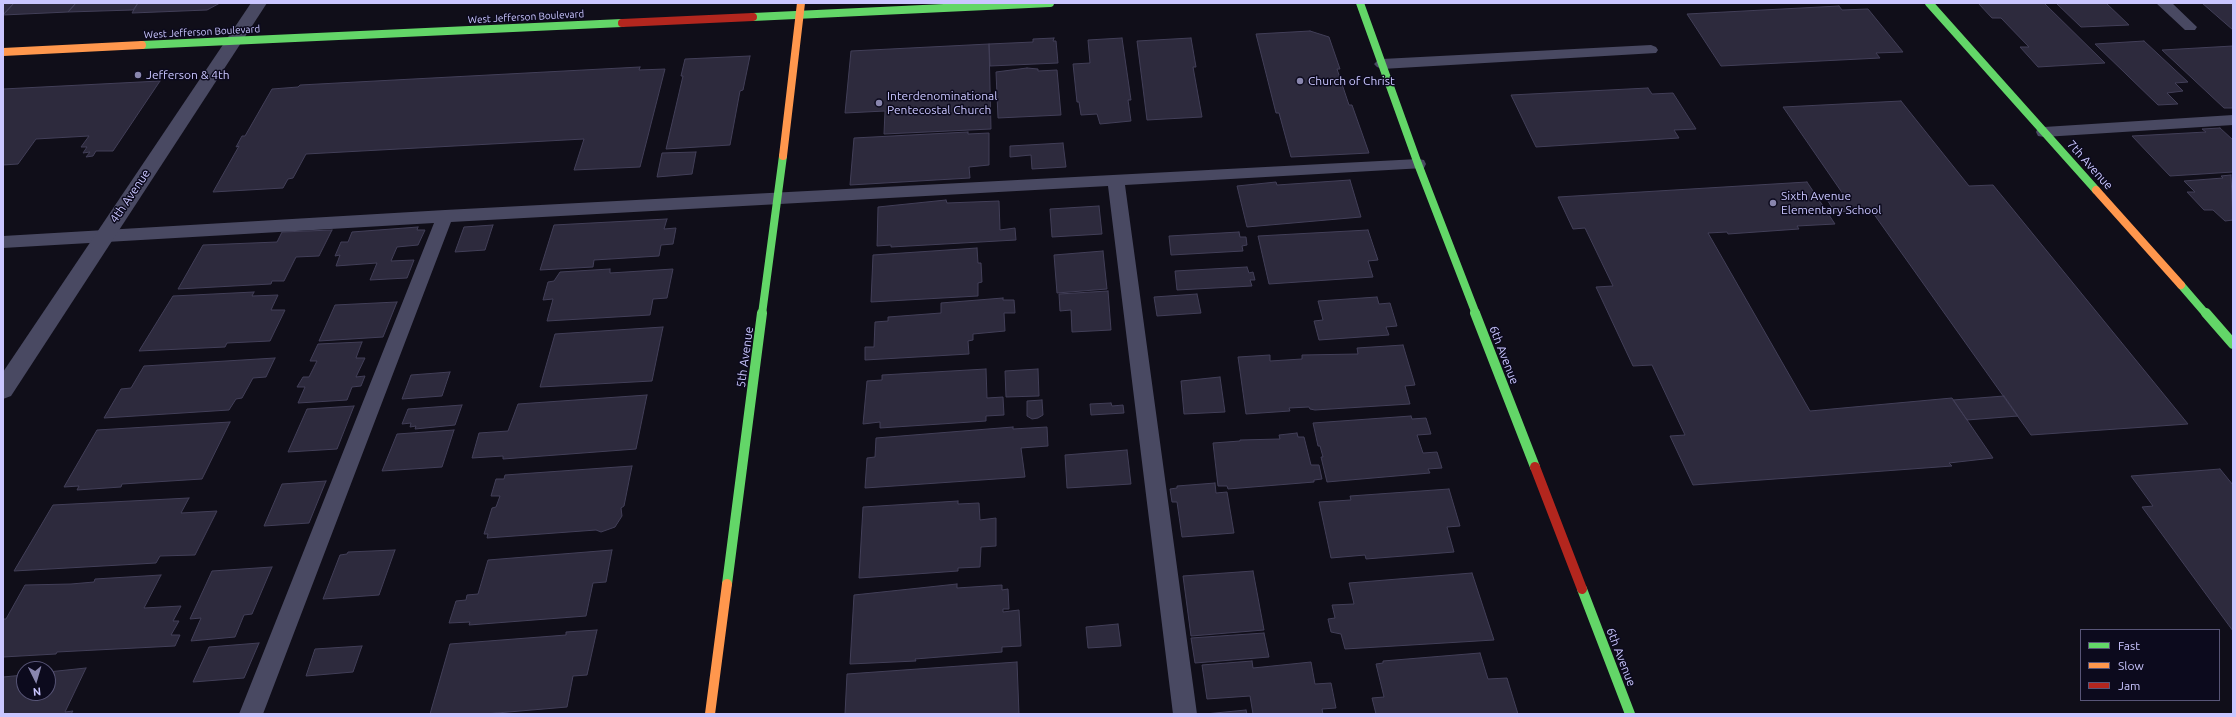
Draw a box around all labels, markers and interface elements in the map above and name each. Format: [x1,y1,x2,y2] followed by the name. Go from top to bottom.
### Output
[468,8,584,26] street label: West Jefferson Boulevard
[144,23,260,41] street label: West Jefferson Boulevard
[146,68,230,82] place label: Jefferson & 4th
[133,70,143,80] marker: Jefferson & 4th
[1308,74,1395,88] place label: Church of Christ
[1295,76,1305,86] marker: Church of Christ
[887,89,997,117] place label: Interdenominational Pentecostal Church
[874,98,884,108] marker: Interdenominational Pentecostal Church
[2064,137,2116,193] street label: 7th Avenue
[107,166,153,226] street label: 4th Avenue
[1781,189,1881,217] place label: Sixth Avenue Elementary School
[1768,198,1778,208] marker: Sixth Avenue Elementary School
[1486,324,1522,386] street label: 6th Avenue
[734,326,756,388] street label: 5th Avenue
[1603,626,1639,688] street label: 6th Avenue
[2080,629,2220,701] legend
[2118,639,2140,652] text: Fast
[2118,659,2144,672] text: Slow
[16,661,56,701] north arrow
[2118,679,2140,692] text: Jam
[32,686,42,698] text: N

